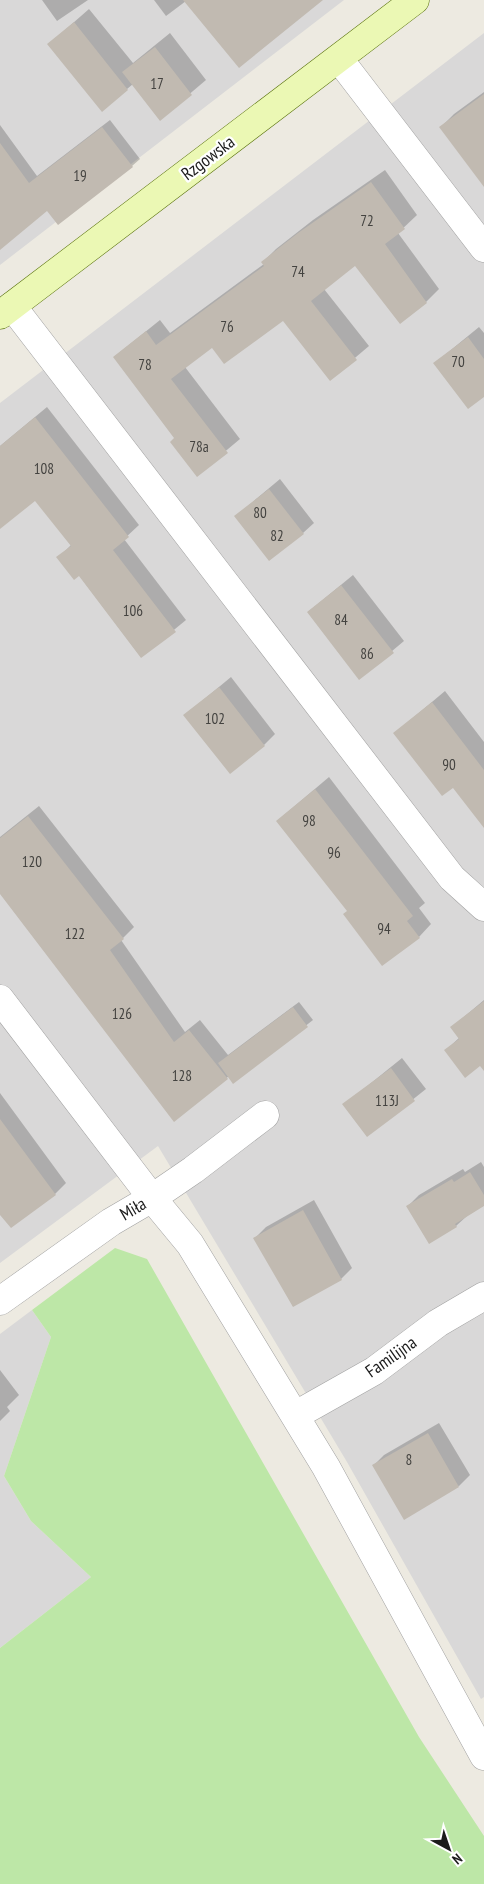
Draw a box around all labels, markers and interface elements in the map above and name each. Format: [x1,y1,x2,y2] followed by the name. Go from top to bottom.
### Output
[150,74,164,93] house number: 17
[176,130,239,185] street label: Rzgowska
[73,166,87,185] house number: 19
[360,211,374,230] house number: 72
[291,262,305,281] house number: 74
[220,317,234,336] house number: 76
[451,352,465,371] house number: 70
[138,355,152,374] house number: 78
[189,437,209,456] house number: 78a
[34,459,54,478] house number: 108
[253,503,267,522] house number: 80
[270,526,284,545] house number: 82
[123,601,143,620] house number: 106
[334,610,348,629] house number: 84
[360,644,374,663] house number: 86
[205,709,225,728] house number: 102
[442,755,456,774] house number: 90
[302,811,316,830] house number: 98
[327,843,341,862] house number: 96
[22,852,42,871] house number: 120
[377,919,391,938] house number: 94
[65,924,85,943] house number: 122
[112,1004,132,1023] house number: 126
[172,1066,192,1085] house number: 128
[375,1091,399,1110] house number: 113J
[115,1192,150,1225] street label: Miła
[361,1331,421,1382] street label: Familijna
[406,1450,412,1469] house number: 8
[424,1824,474,1874] north arrow
[449,1850,466,1868] text: N

